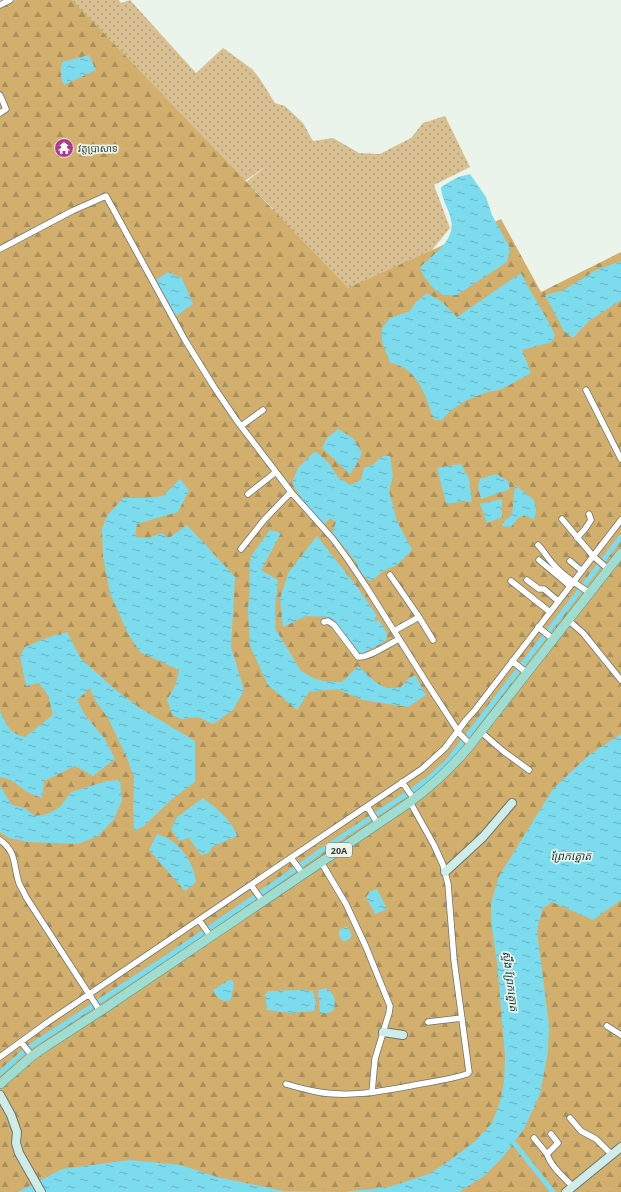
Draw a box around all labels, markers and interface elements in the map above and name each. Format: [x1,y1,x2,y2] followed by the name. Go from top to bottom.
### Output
[53,137,75,159] temple icon: វត្តប្រាសាទ
[78,141,118,155] place label: វត្តប្រាសាទ
[326,843,352,857] road number: 20A
[551,848,592,863] water label: ព្រែកត្នោត
[500,950,522,1013] water label: ស្ទឹង ព្រែកត្នោត

